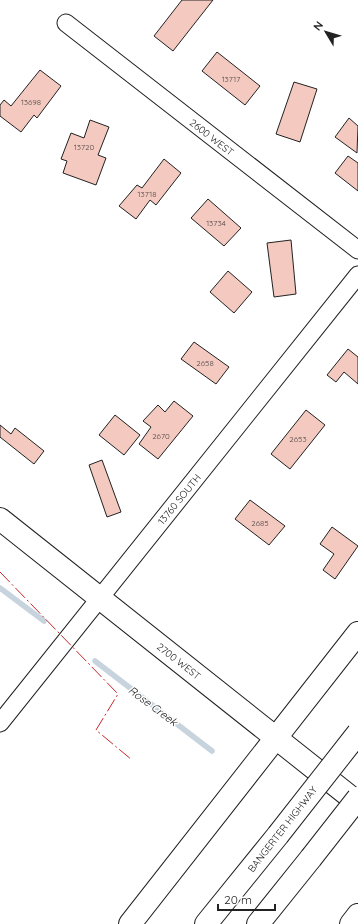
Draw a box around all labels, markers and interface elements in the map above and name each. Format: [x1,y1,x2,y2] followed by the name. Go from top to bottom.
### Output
[306,12,346,52] north arrow
[310,18,326,33] text: N
[222,74,240,84] house number: 13717
[21,97,41,107] house number: 13698
[187,116,236,159] street label: 2600 WEST
[74,142,94,152] house number: 13720
[138,189,156,199] house number: 13718
[206,218,226,228] house number: 13734
[196,358,214,368] house number: 2658
[152,431,170,441] house number: 2670
[289,434,307,444] house number: 2653
[155,471,204,527] street label: 13760 SOUTH
[251,518,269,528] house number: 2685
[154,640,203,683] street label: 2700 WEST
[126,683,181,730] water label: Rose Creek
[245,783,320,875] street label: BANGERTER HIGHWAY
[218,886,275,912] scale bar
[224,892,252,907] text: 20 m

